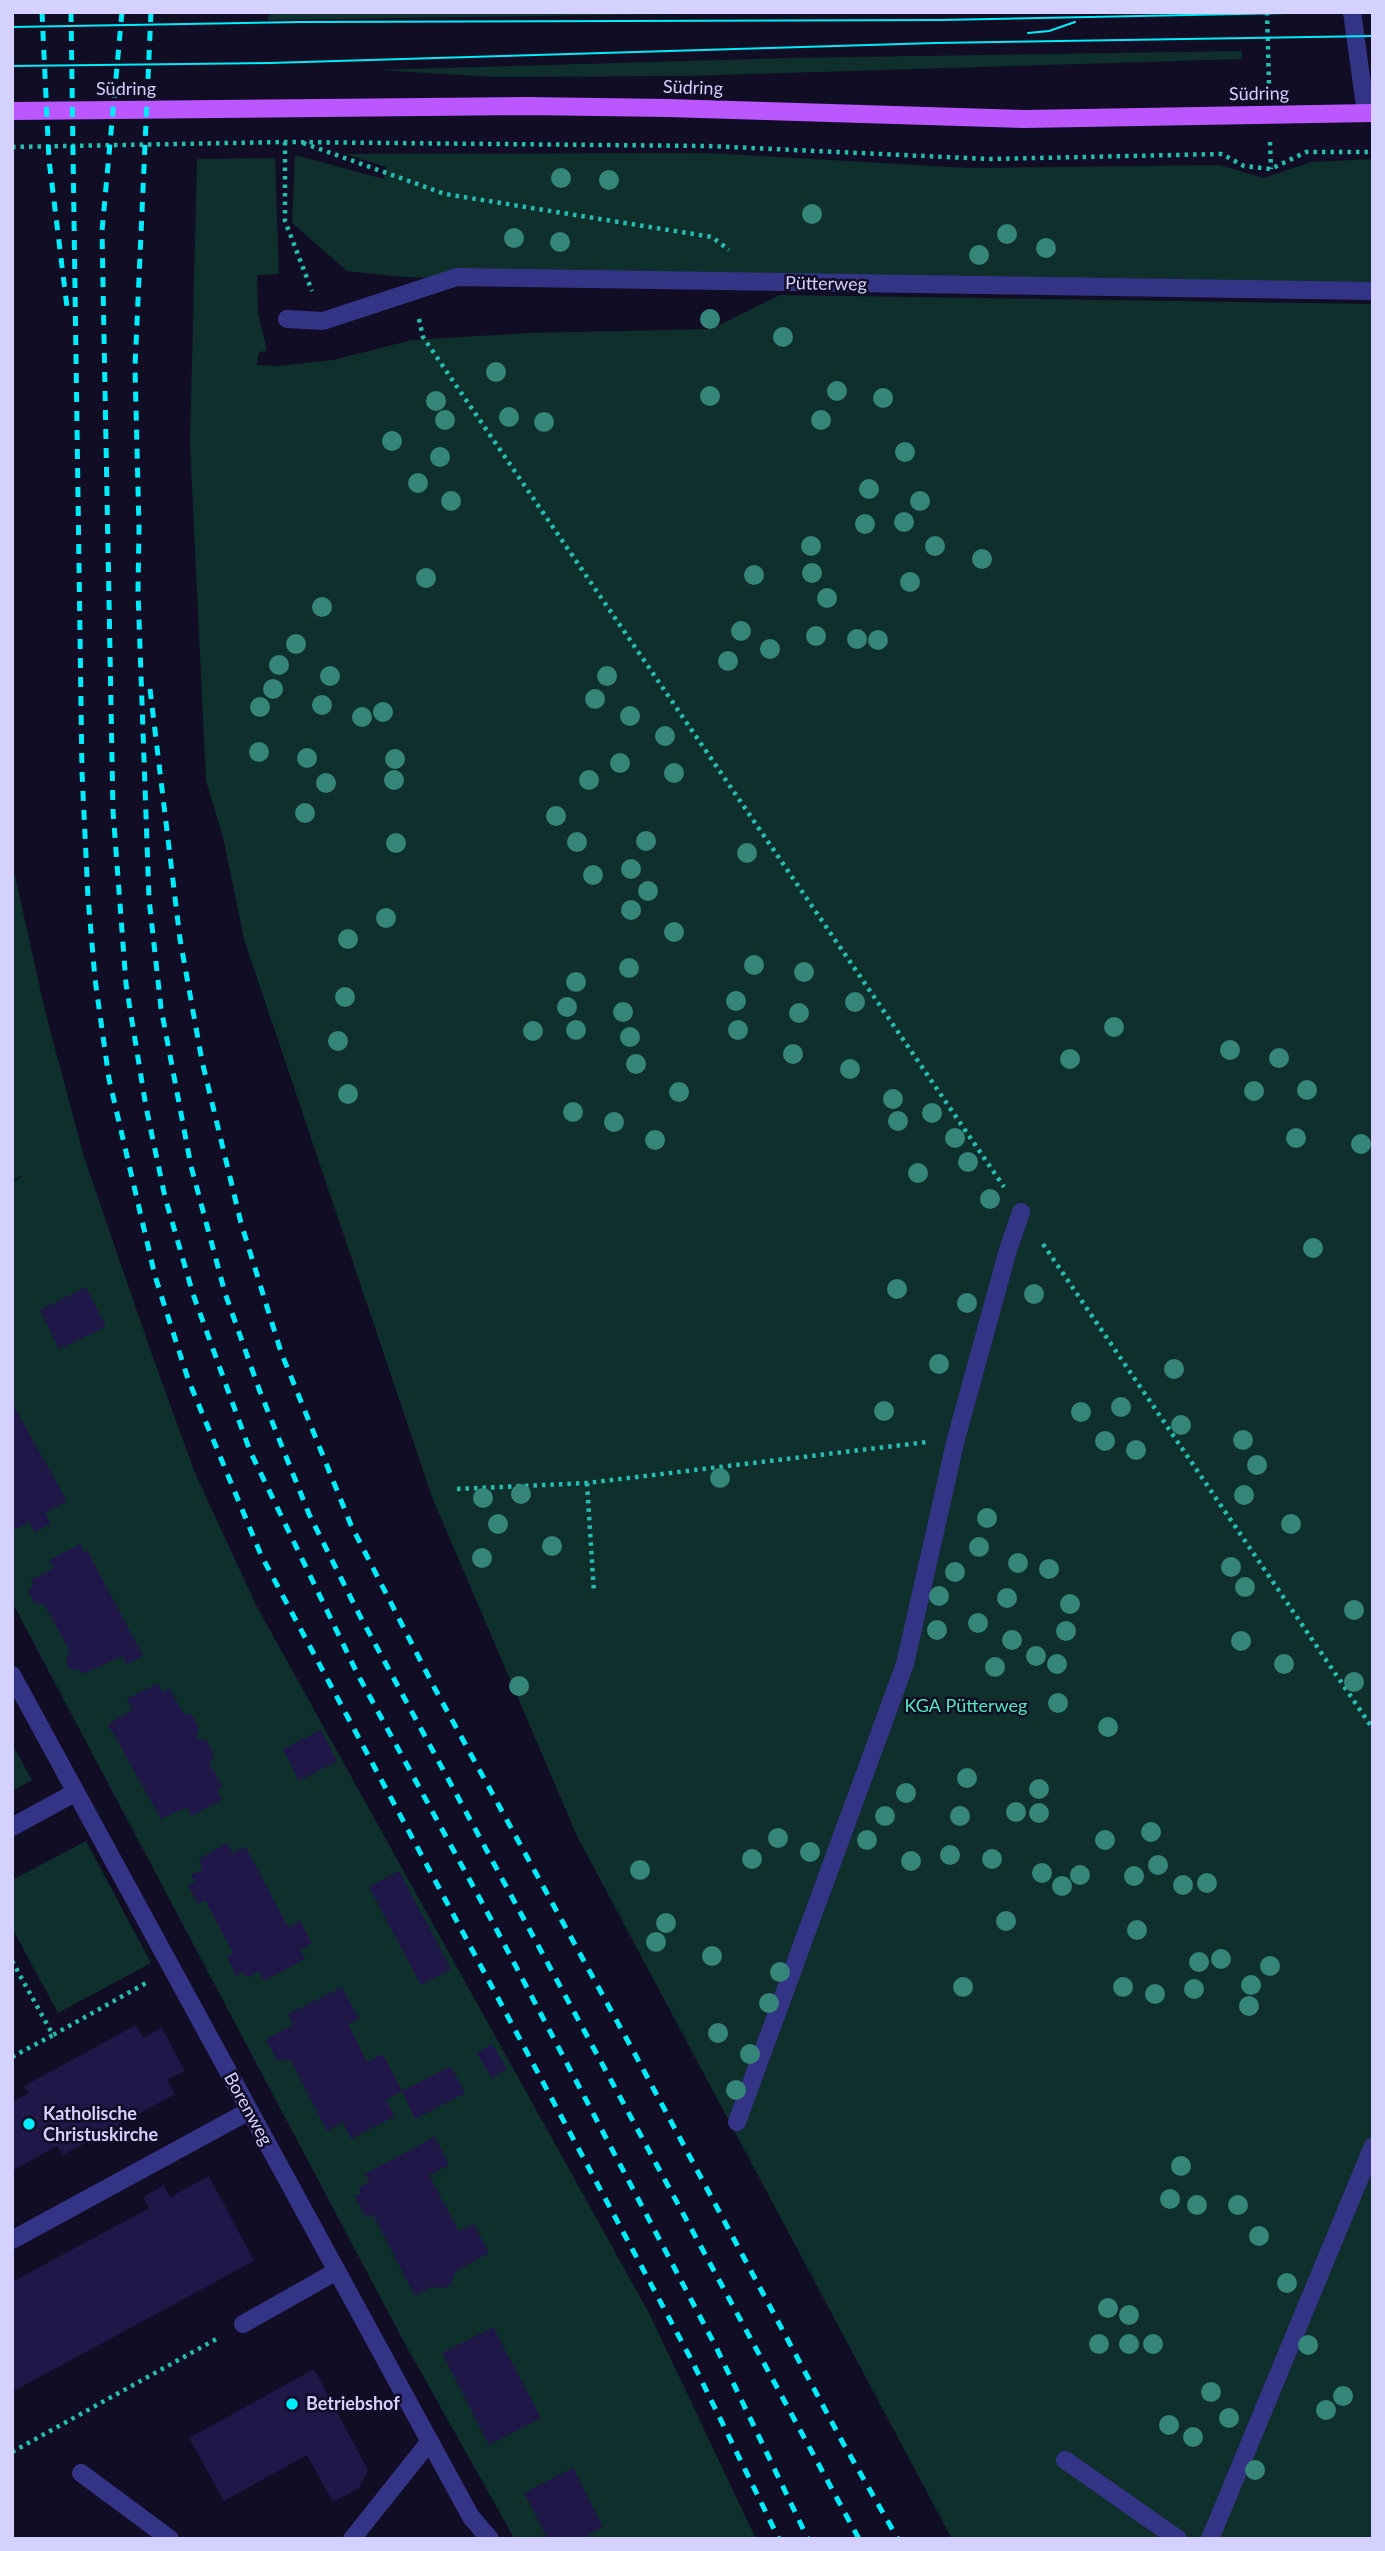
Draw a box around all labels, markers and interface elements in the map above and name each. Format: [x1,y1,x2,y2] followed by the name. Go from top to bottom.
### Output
[663,76,723,100] street label: Südring
[96,78,156,100] street label: Südring
[1229,83,1289,105] street label: Südring
[785,272,867,296] street label: Pütterweg
[905,1695,1027,1717] park label: KGA Pütterweg
[219,2069,277,2149] street label: Borenweg
[43,2103,158,2146] place label: Katholische Christuskirche
[21,2116,37,2132] marker: Katholische Christuskirche
[306,2393,400,2415] place label: Betriebshof
[284,2396,300,2412] marker: Betriebshof

